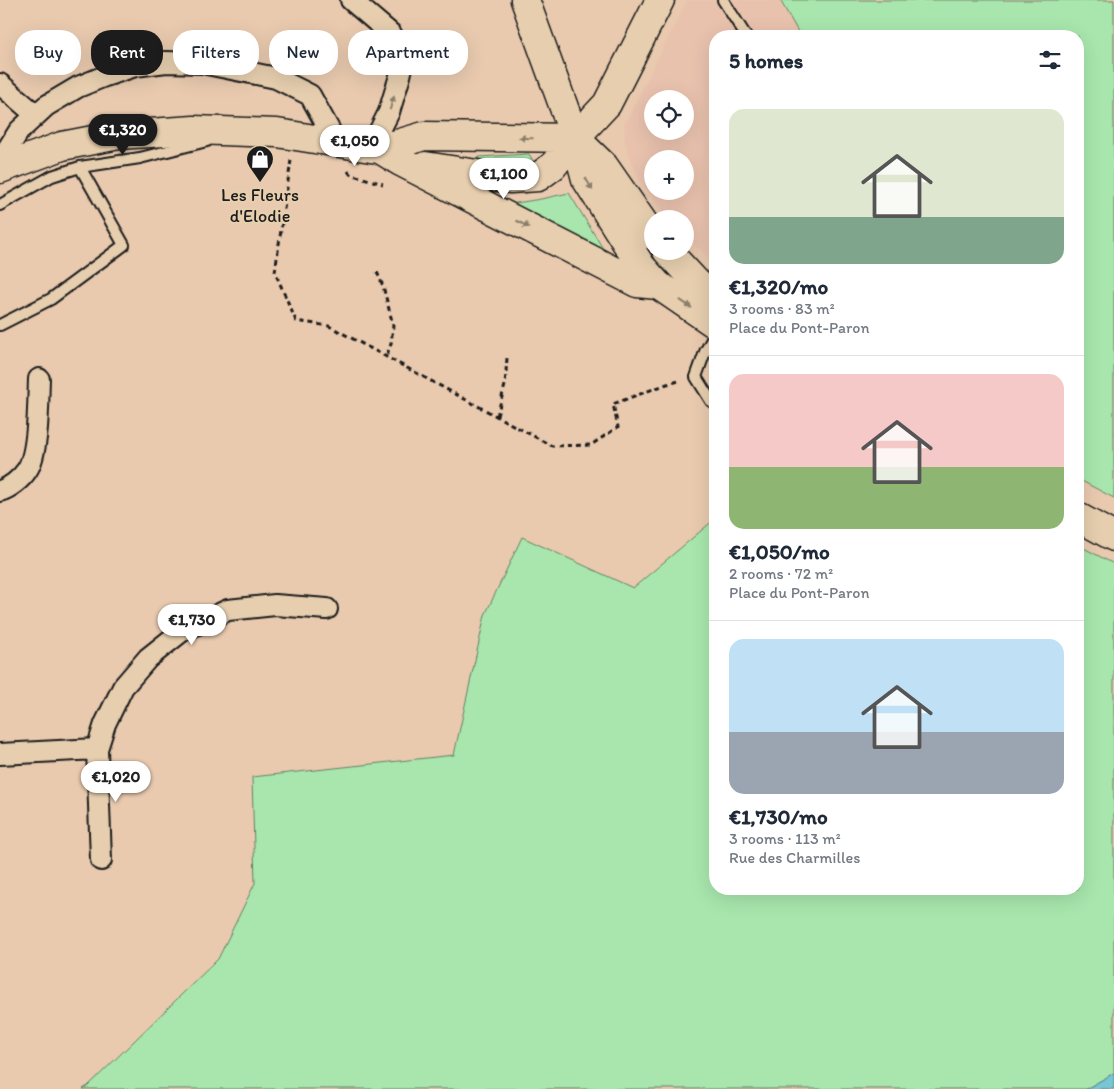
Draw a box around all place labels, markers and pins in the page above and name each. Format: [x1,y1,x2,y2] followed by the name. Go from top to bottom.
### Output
[82,114,164,156] pin: €1,320
[314,124,396,167] pin: €1,050
[245,144,275,183] shop icon: Les Fleurs d'Elodie
[463,158,545,200] pin: €1,100
[221,184,299,227] place label: Les Fleurs d'Elodie
[151,604,233,646] pin: €1,730
[75,760,157,803] pin: €1,020

